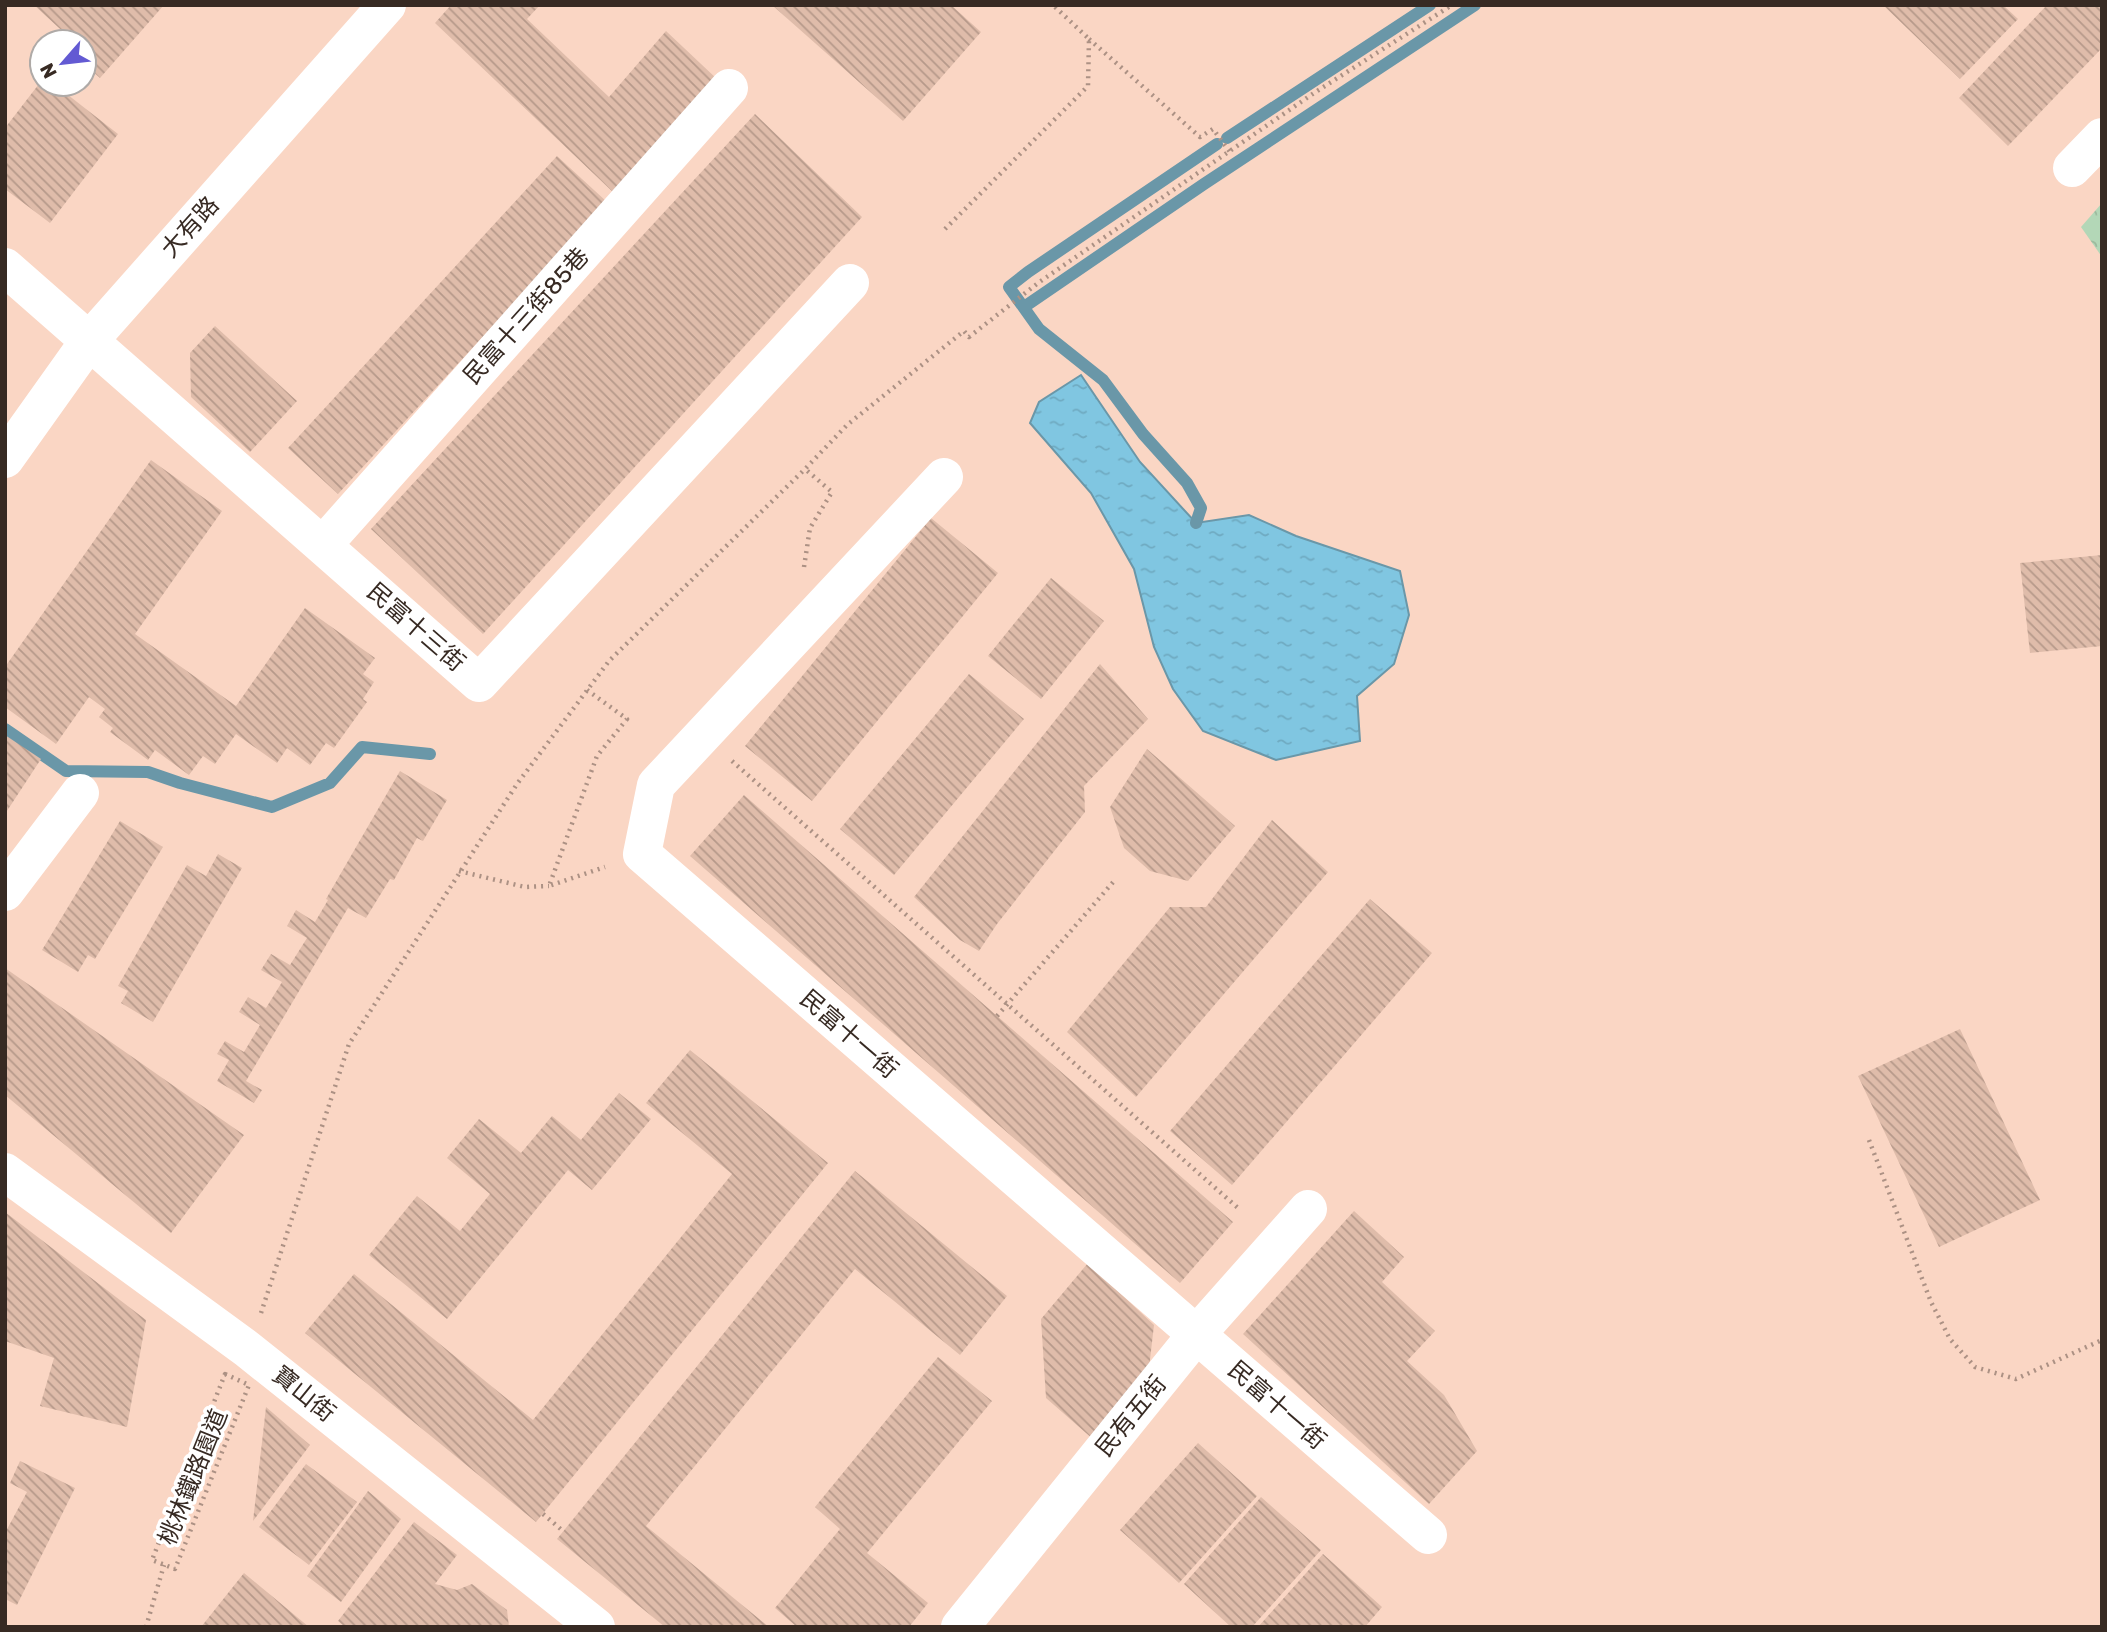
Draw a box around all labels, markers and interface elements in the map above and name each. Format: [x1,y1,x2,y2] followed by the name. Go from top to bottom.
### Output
[28,28,98,98] north arrow
[35,59,62,82] text: N
[156,191,224,263] street label: 大有路
[458,242,594,390] street label: 民富十三街85巷
[362,577,470,677] street label: 民富十三街
[795,984,903,1084] street label: 民富十一街
[1223,1355,1331,1455] street label: 民富十一街
[267,1360,341,1428] street label: 寶山街
[1090,1370,1172,1462] street label: 民有五街
[153,1405,233,1549] street label: 桃林鐵路園道

